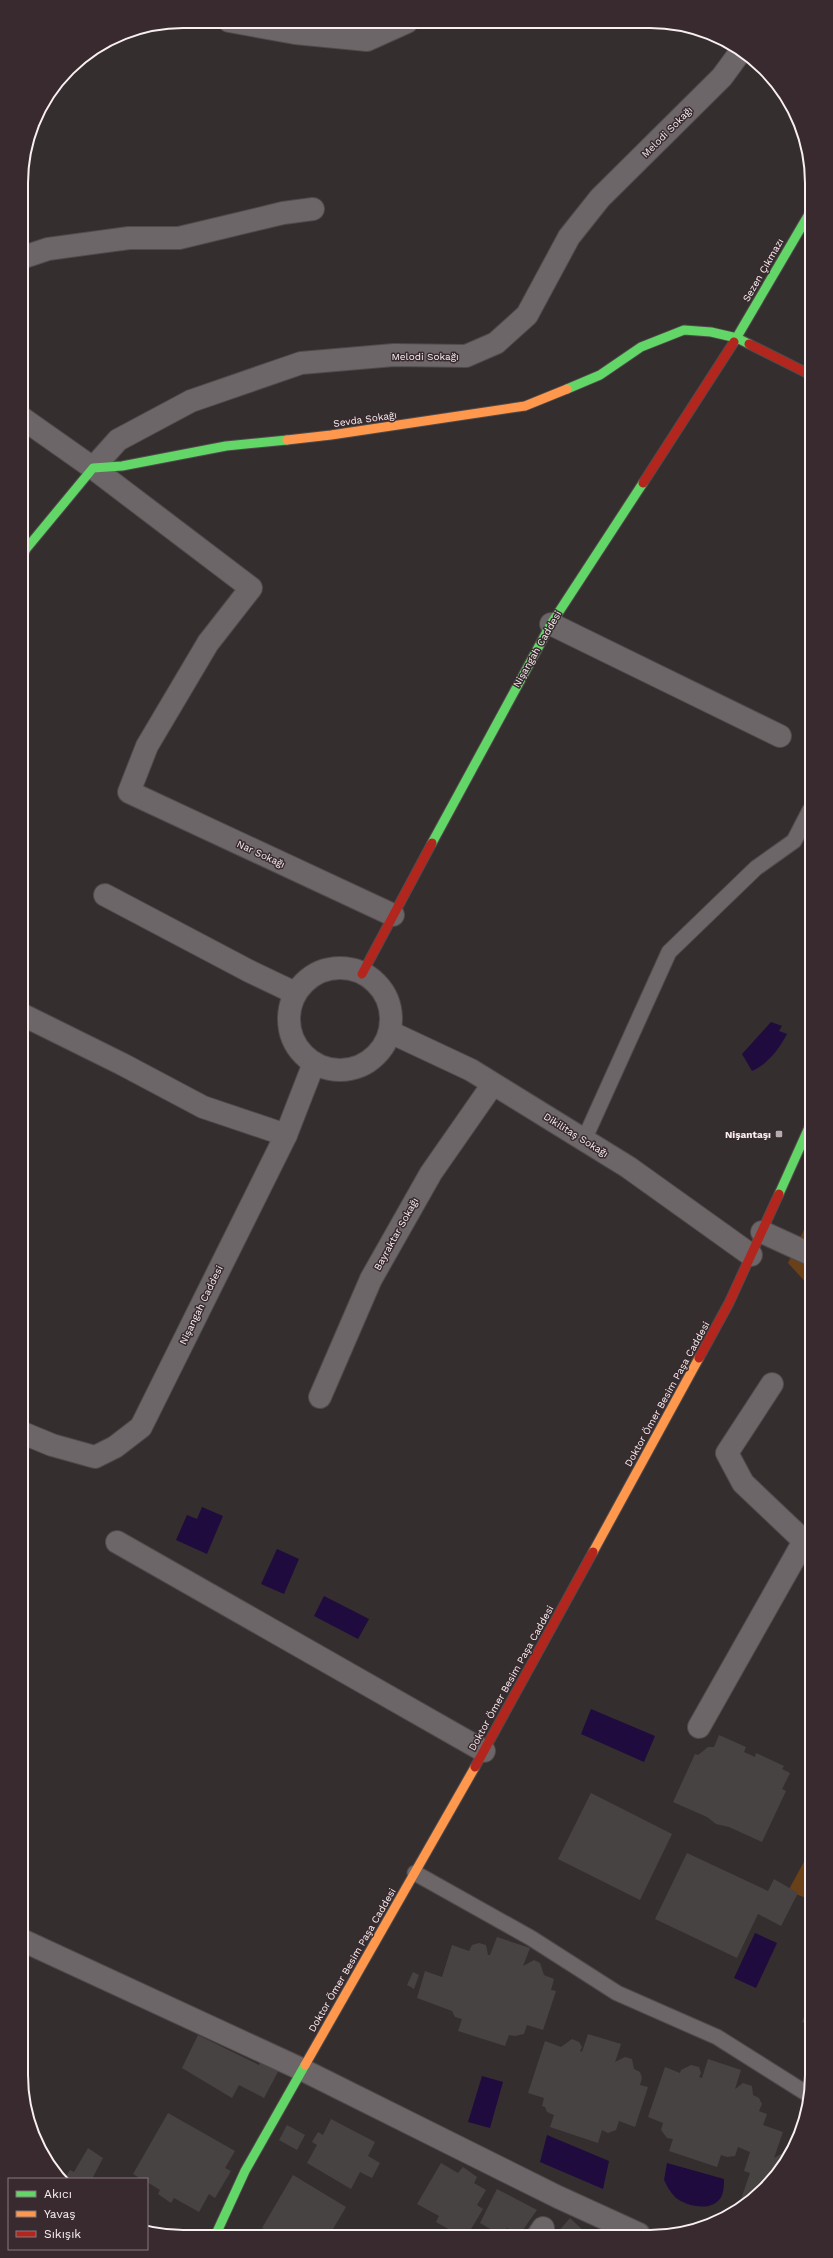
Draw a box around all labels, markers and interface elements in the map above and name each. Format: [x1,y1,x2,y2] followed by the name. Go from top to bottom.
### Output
[639,104,695,160] street label: Melodi Sokağı
[740,236,786,304] street label: Sezen Çıkmazı
[391,351,459,362] street label: Melodi Sokağı
[333,409,397,429] street label: Sevda Sokaḡı
[511,609,563,689] street label: Nişangah Caddesi
[235,838,287,870] street label: Nar Sokağı
[542,1111,610,1159] street label: Dikilitaş Sokağı
[725,1129,771,1140] place label: Nişantaşı
[774,1129,784,1139] marker: Nişantaşı
[372,1196,420,1272] street label: Bayraktar Sokağı
[177,1264,225,1346] street label: Nişangah Caddesi
[622,1320,712,1468] street label: Doktor Ömer Besim Paşa Caddesi
[466,1604,556,1752] street label: Doktor Ömer Besim Paşa Caddesi
[306,1886,398,2034] street label: Doktor Ömer Besim Paşa Caddesi
[8,2178,148,2250] legend
[44,2187,72,2201] text: Akıcı
[44,2207,76,2221] text: Yavaş
[44,2227,81,2241] text: Sıkışık

